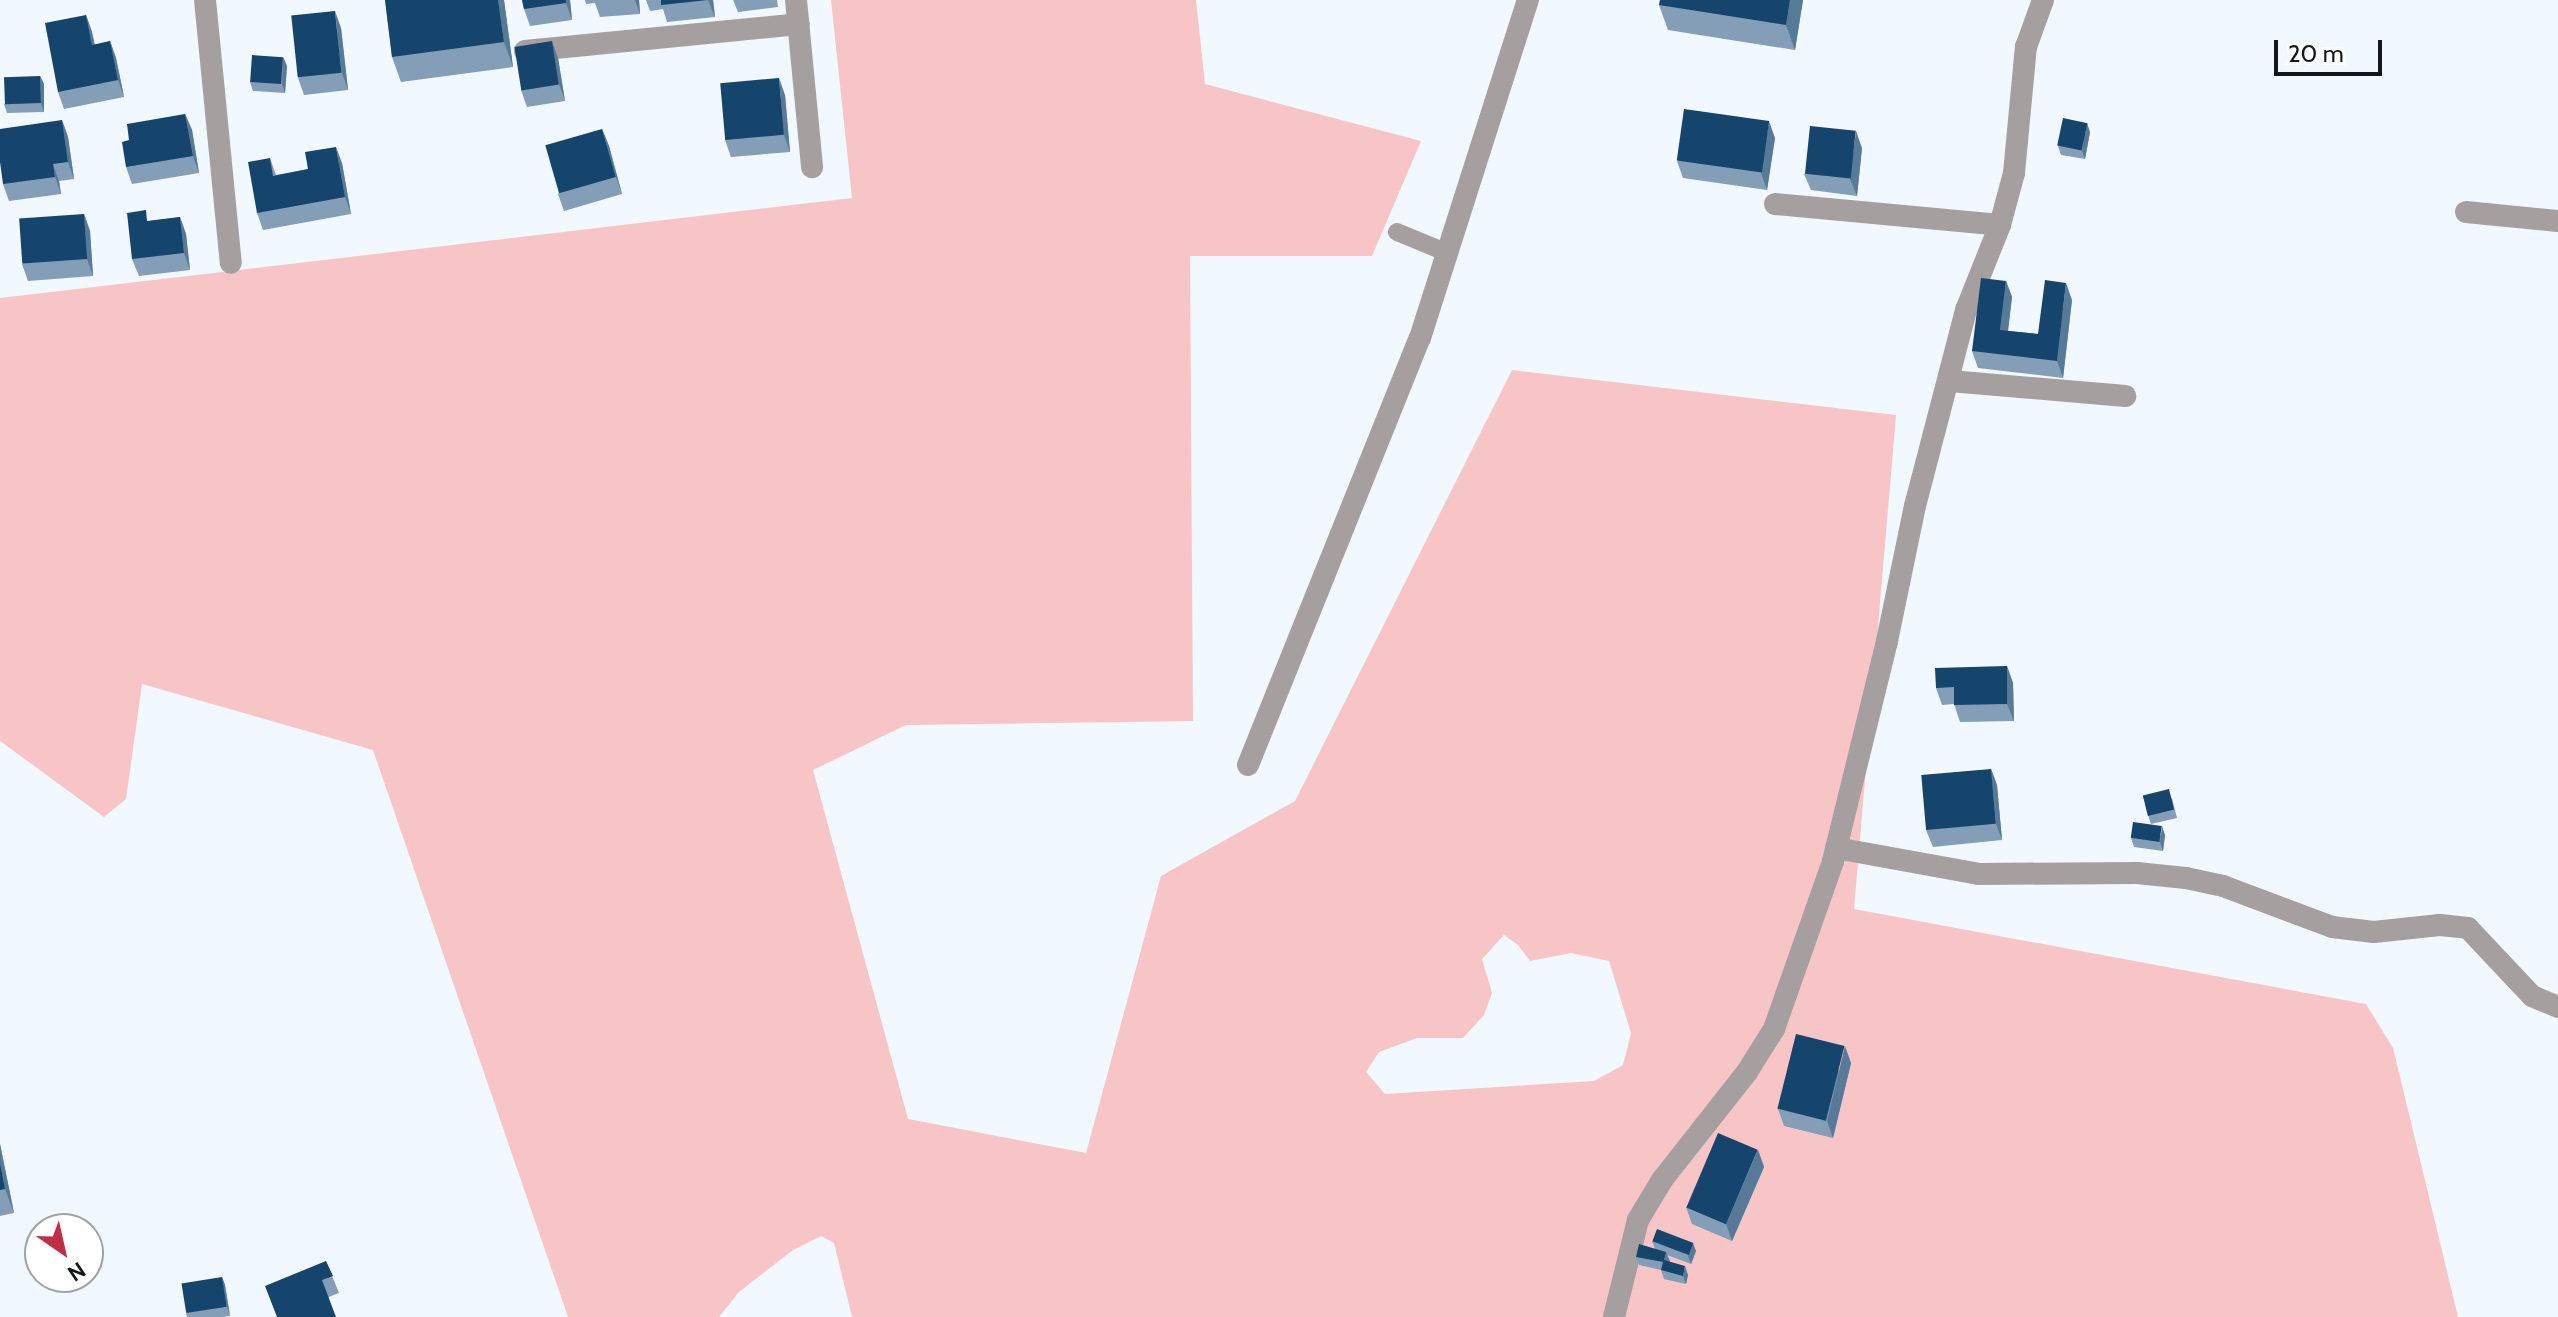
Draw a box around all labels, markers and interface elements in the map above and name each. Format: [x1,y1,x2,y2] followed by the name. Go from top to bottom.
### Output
[2278,24,2386,74] scale bar
[2288,39,2344,68] text: 20 m
[24,1213,104,1293] north arrow
[63,1256,91,1287] text: N

